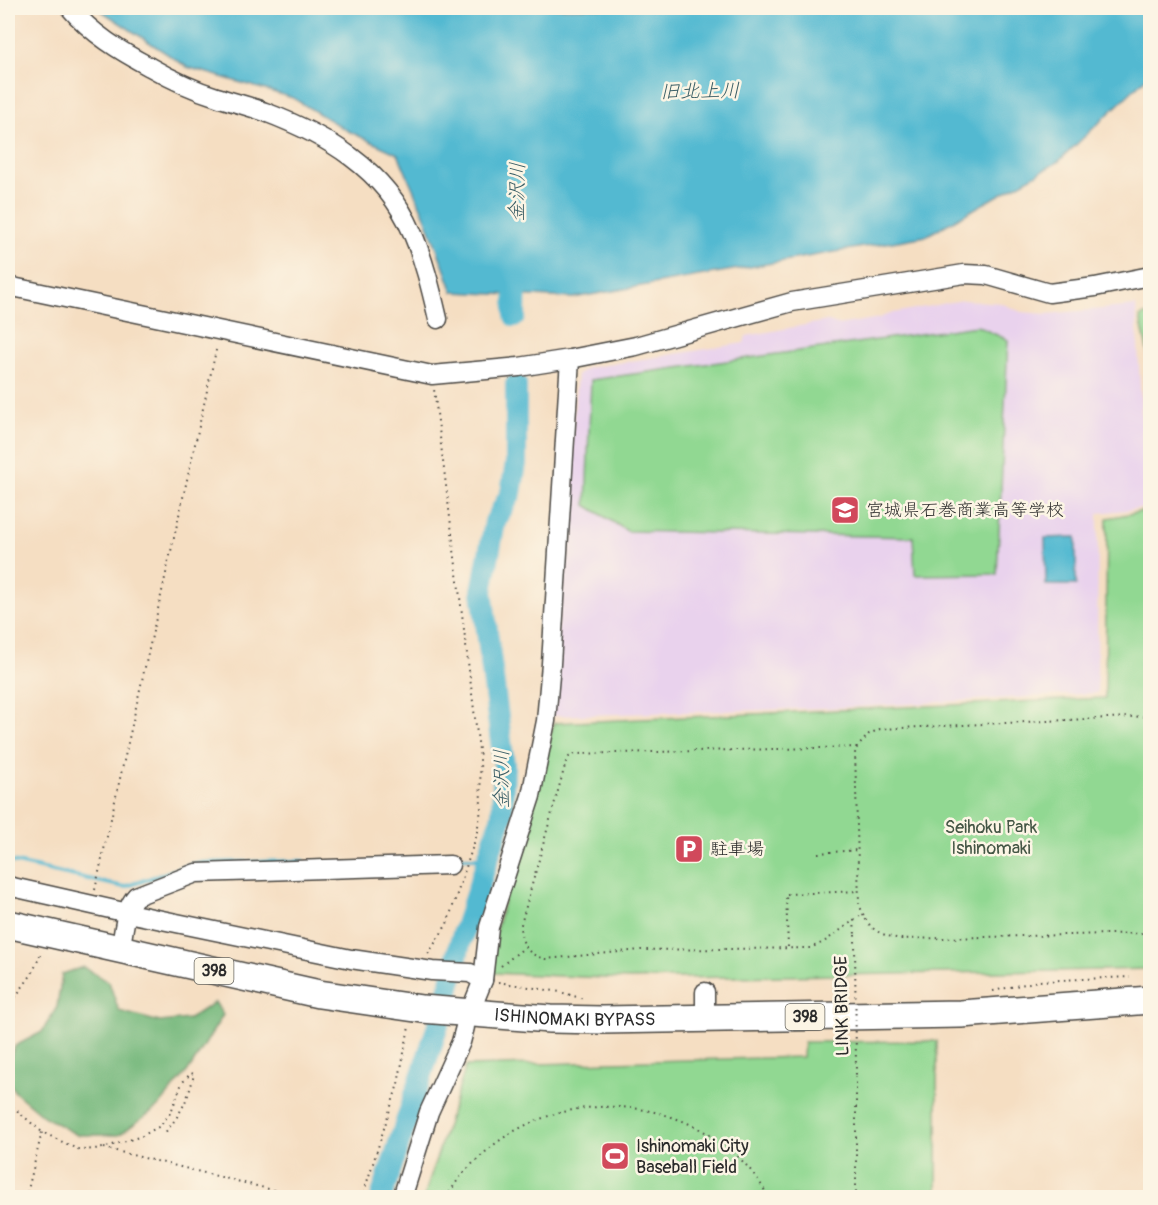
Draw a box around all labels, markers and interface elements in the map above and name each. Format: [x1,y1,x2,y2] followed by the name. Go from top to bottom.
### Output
[660,78,740,104] water label: 旧北上川
[504,162,530,222] water label: 金沢川
[829,494,861,526] school or university icon: 宮城県石巻商業高等学校
[866,499,1064,522] place label: 宮城県石巻商業高等学校
[489,749,514,809] water label: 金沢川
[945,816,1038,860] park label: Seihoku Park Ishinomaki
[673,833,705,865] parking icon: 駐車場
[710,838,764,861] place label: 駐車場
[830,956,854,1056] street label: LINK BRIDGE
[194,958,234,984] road number: 398
[493,1003,656,1032] street label: ISHINOMAKI BYPASS
[786,1004,824,1030] road number: 398
[636,1135,749,1179] place label: Ishinomaki City Baseball Field
[599,1140,631,1172] sports icon: Ishinomaki City Baseball Field

